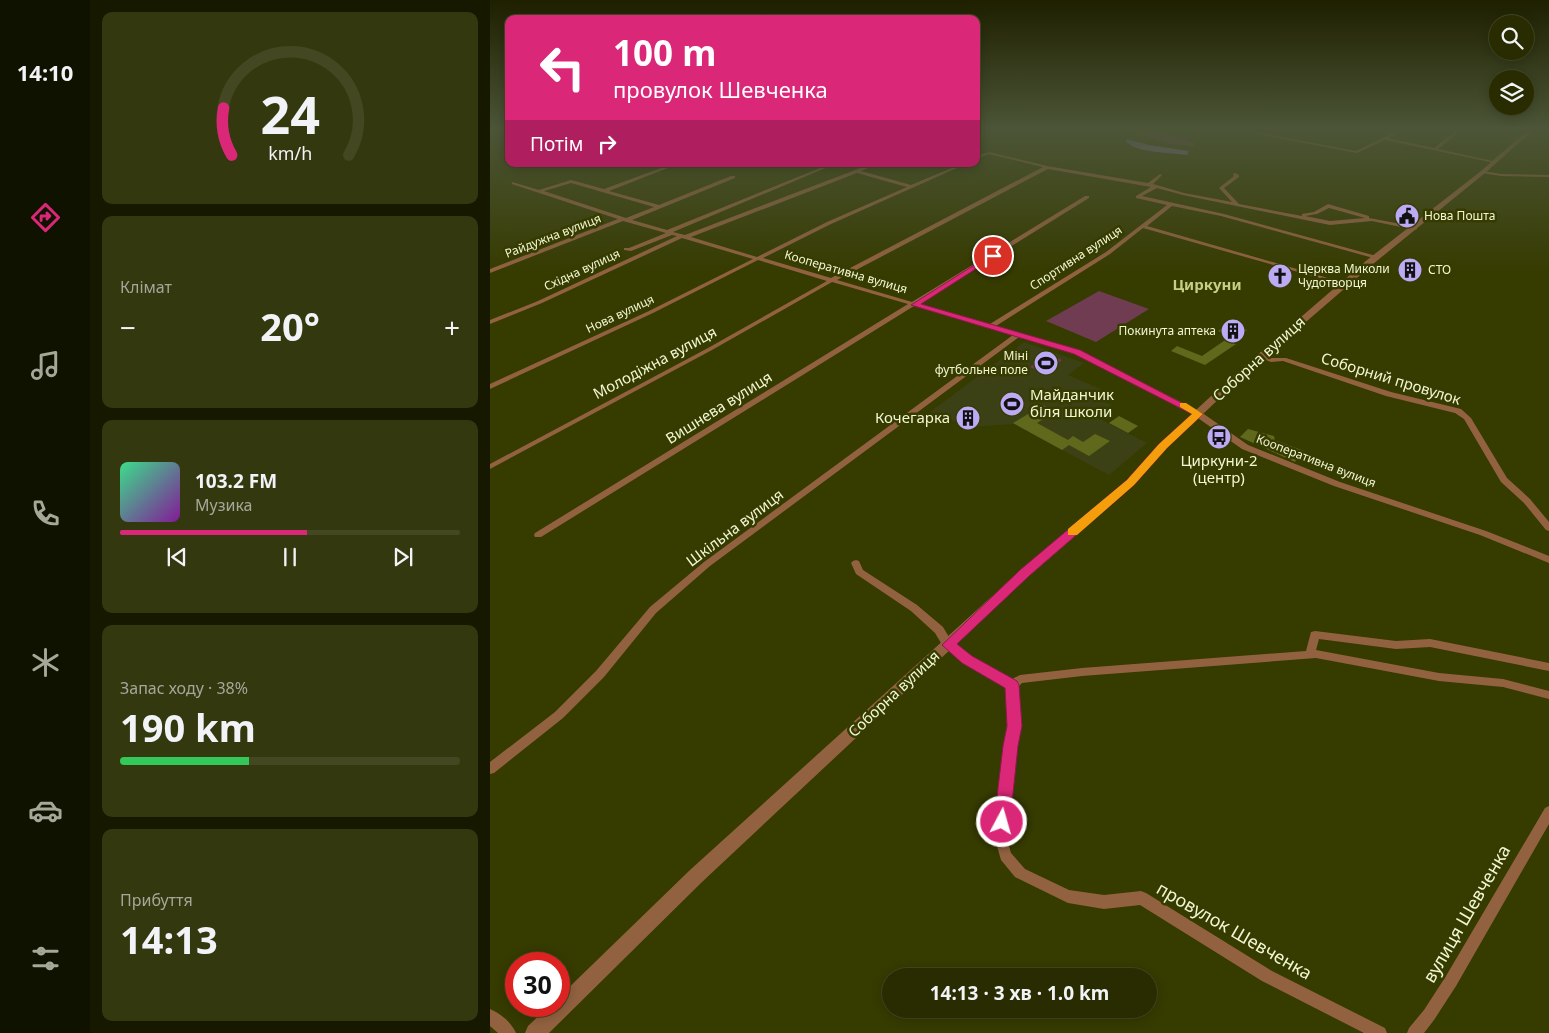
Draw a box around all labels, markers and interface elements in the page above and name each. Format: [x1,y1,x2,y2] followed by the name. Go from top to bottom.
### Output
[1489,15,1534,115] map controls
[1489,15,1534,60] button: search
[613,29,716,76] text: 100 m
[530,35,595,100] icon: left
[17,57,73,87] text: 14:10
[1489,70,1534,115] button: layers
[613,74,828,104] text: провулок Шевченка
[260,78,320,149] text: 24
[593,130,621,158] icon: right
[530,131,583,157] text: Потім
[268,141,312,165] text: km/h
[28,200,63,235] icon: directions
[1394,203,1420,229] public building icon: Нова Пошта
[1424,207,1496,224] place label: Нова Пошта
[502,209,603,262] street label: Райдужна вулиця
[1026,221,1125,294] street label: Спортивна вулиця
[972,235,1014,277] pin
[979,242,1007,270] icon: arrive
[541,244,623,295] street label: Східна вулиця
[783,246,910,297] street label: Кооперативна вулиця
[1397,257,1423,283] building icon: СТО
[1298,260,1390,291] place label: Церква Миколи Чудотворця
[1428,261,1451,278] place label: СТО
[1267,263,1293,289] church icon: Церква Миколи Чудотворця
[1172,274,1242,294] district label: Циркуни
[120,276,172,298] text: Клімат
[583,290,657,337] street label: Нова вулиця
[260,300,320,352] text: 20°
[120,308,136,346] text: −
[444,308,460,346] text: +
[1208,311,1309,405] street label: Соборна вулиця
[1220,318,1246,344] building icon: Покинута аптека
[589,321,720,403] street label: Молодіжна вулиця
[1119,322,1216,339] place label: Покинута аптека
[935,347,1028,378] place label: Міні футбольне поле
[1319,347,1464,409] street label: Соборний провулок
[28,348,63,383] icon: music
[1033,350,1059,376] sports icon: Міні футбольне поле
[662,366,775,448] street label: Вишнева вулиця
[1030,384,1114,421] place label: Майданчик біля школи
[999,391,1025,417] sports icon: Майданчик біля школи
[955,405,981,431] building icon: Кочегарка
[875,407,950,427] place label: Кочегарка
[1206,424,1232,450] bus stop icon: Циркуни-2 (центр)
[1254,430,1379,491] street label: Кооперативна вулиця
[1180,450,1258,487] place label: Циркуни-2 (центр)
[195,468,277,494] text: 103.2 FM
[682,484,787,570] street label: Шкільна вулиця
[195,494,252,516] text: Музика
[28,496,63,531] icon: phone
[163,543,191,571] icon: previous
[276,543,304,571] icon: pause
[389,543,417,571] icon: next
[28,645,63,680] icon: climate
[843,646,943,741] street label: Соборна вулиця
[120,677,248,699] text: Запас ходу · 38%
[120,701,256,753] text: 190 km
[28,793,63,828] icon: car
[975,795,1027,847] position arrow
[1417,840,1515,987] street label: вулиця Шевченка
[1152,876,1317,984] street label: провулок Шевченка
[120,889,193,911] text: Прибуття
[120,913,218,965] text: 14:13
[28,941,63,976] icon: filters
[505,952,570,1017] speed limit sign: 30
[930,980,1109,1006] text: 14:13 · 3 хв · 1.0 km

